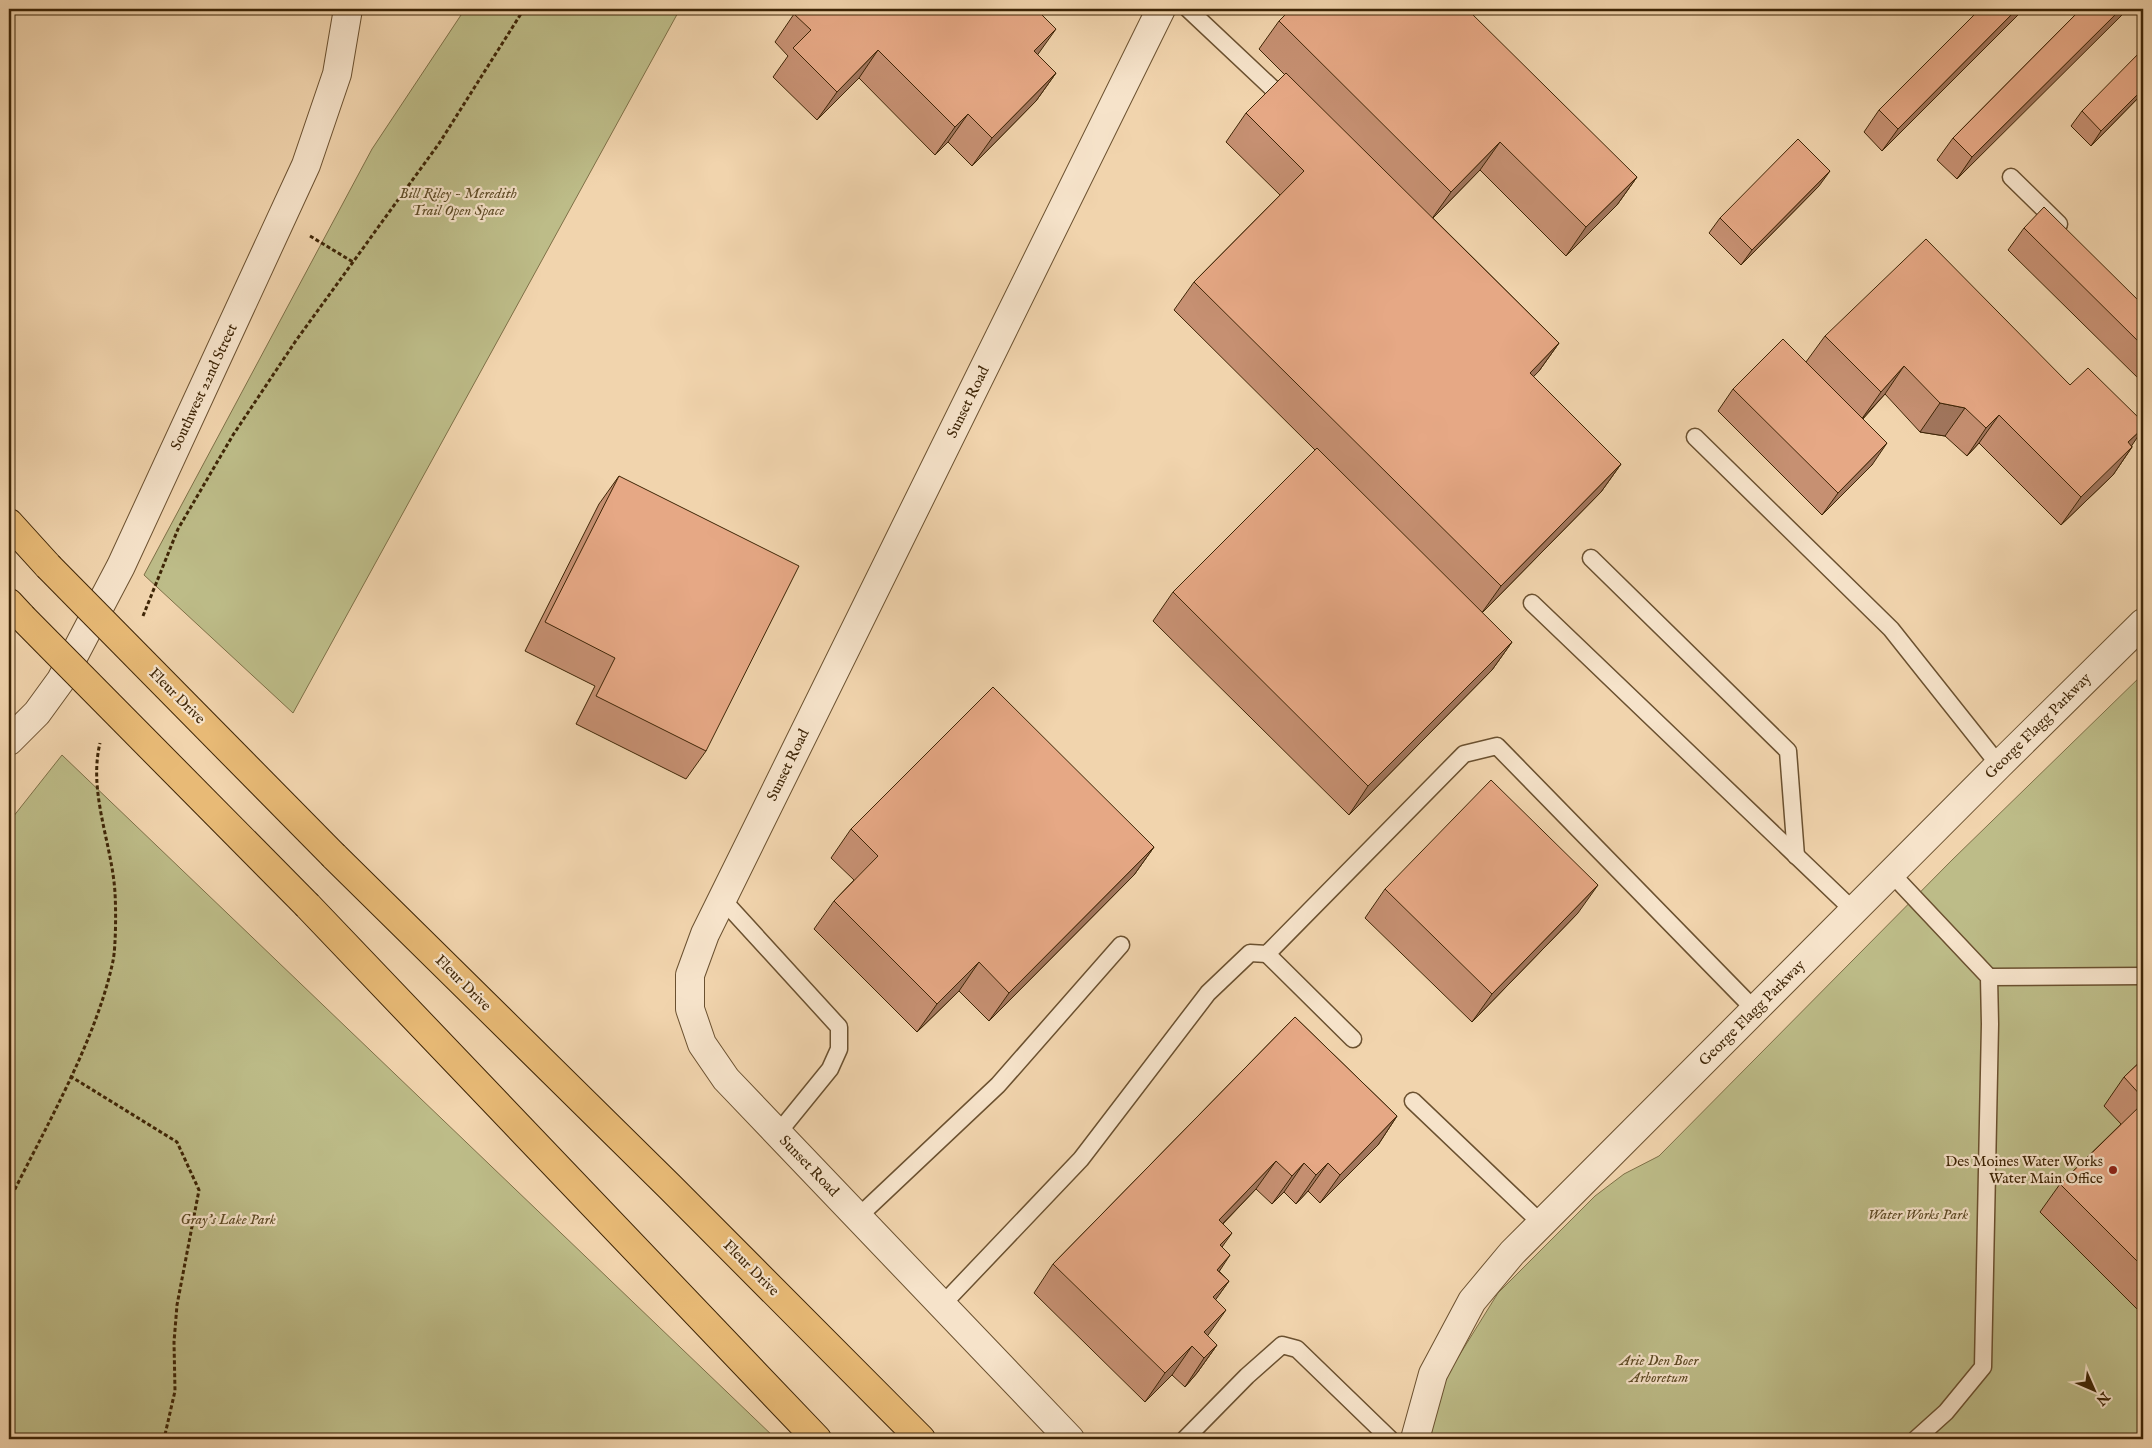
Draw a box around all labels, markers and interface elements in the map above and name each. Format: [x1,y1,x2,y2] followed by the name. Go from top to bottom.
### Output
[399,184,517,220] park label: Bill Riley - Meredith Trail Open Space
[166,321,242,453] street label: Southwest 22nd Street
[942,362,994,441] street label: Sunset Road
[145,664,209,728] street label: Fleur Drive
[1981,669,2095,783] street label: George Flagg Parkway
[762,725,814,804] street label: Sunset Road
[431,951,495,1015] street label: Fleur Drive
[1695,956,1809,1070] street label: George Flagg Parkway
[775,1131,844,1201] street label: Sunset Road
[1945,1152,2103,1188] place label: Des Moines Water Works Water Main Office
[2107,1164,2119,1176] marker: Des Moines Water Works Water Main Office
[1868,1205,1968,1224] park label: Water Works Park
[180,1210,276,1229] park label: Gray's Lake Park
[719,1236,783,1300] street label: Fleur Drive
[1618,1351,1699,1387] park label: Arie Den Boer Arboretum
[2070,1366,2120,1416] north arrow
[2092,1387,2114,1409] text: N

